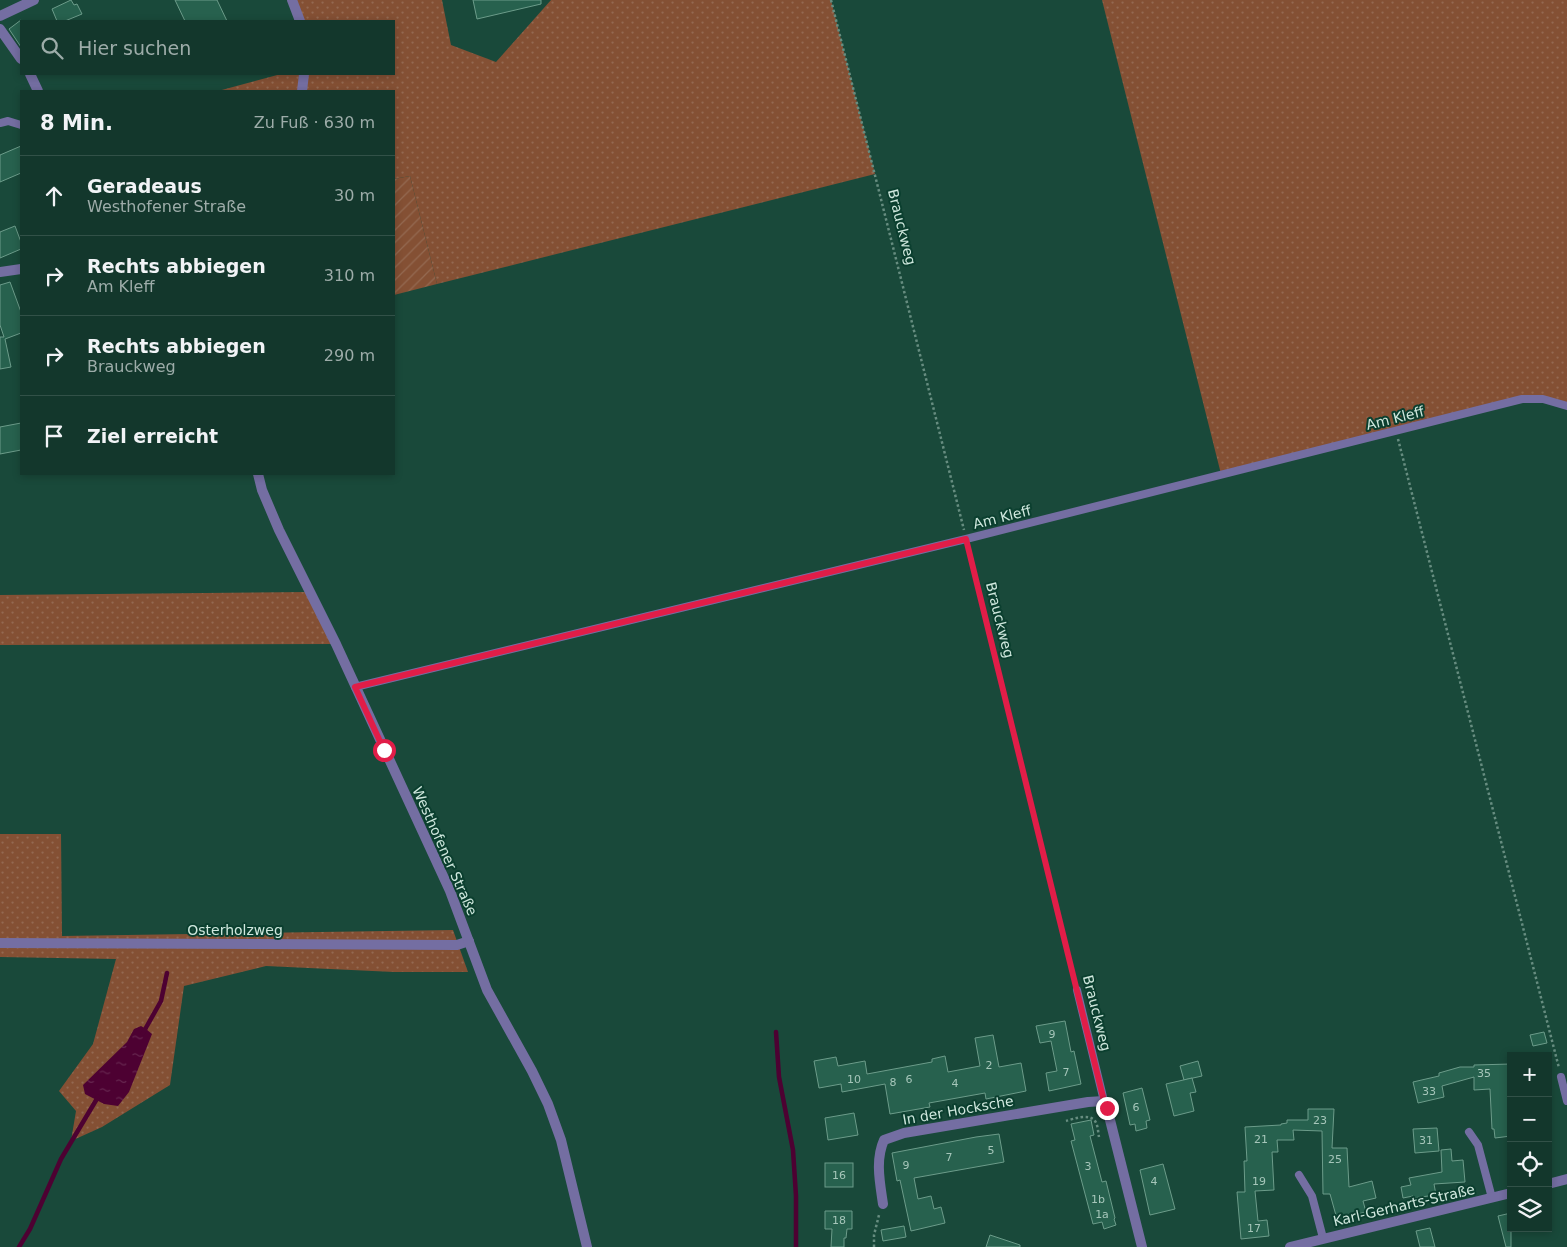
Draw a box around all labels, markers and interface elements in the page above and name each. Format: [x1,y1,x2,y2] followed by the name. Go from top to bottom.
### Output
[20,20,395,75] search box
[38,34,66,62] icon: search
[78,37,191,59] text: Hier suchen
[40,111,113,135] text: 8 Min.
[254,113,375,132] text: Zu Fuß · 630 m
[87,175,202,197] text: Geradeaus
[40,182,68,210] icon: ahead
[334,186,375,205] text: 30 m
[885,187,919,267] street label: Brauckweg
[87,197,246,216] text: Westhofener Straße
[87,255,266,277] text: Rechts abbiegen
[40,262,68,290] icon: right
[324,266,375,285] text: 310 m
[87,277,154,296] text: Am Kleff
[87,335,266,357] text: Rechts abbiegen
[40,342,68,370] icon: right
[324,346,375,365] text: 290 m
[87,357,176,376] text: Brauckweg
[1364,403,1426,433] street label: Am Kleff
[40,422,68,450] icon: arrive
[87,425,218,447] text: Ziel erreicht
[971,502,1033,532] street label: Am Kleff
[983,580,1017,660] street label: Brauckweg
[373,739,396,762] route start
[409,784,481,918] street label: Westhofener Straße
[187,922,283,938] street label: Osterholzweg
[1080,973,1114,1053] street label: Brauckweg
[1049,1028,1056,1041] house number: 9
[1507,1052,1552,1232] map controls
[1507,1052,1552,1097] button: +
[986,1059,993,1072] house number: 2
[1063,1066,1070,1079] house number: 7
[1477,1067,1491,1080] house number: 35
[847,1073,861,1086] house number: 10
[906,1073,913,1086] house number: 6
[890,1076,897,1089] house number: 8
[952,1077,959,1090] house number: 4
[1422,1085,1436,1098] house number: 33
[901,1092,1015,1128] street label: In der Hocksche
[1096,1097,1119,1120] route end
[1507,1097,1552,1142] button: −
[1133,1101,1140,1114] house number: 6
[1313,1114,1327,1127] house number: 23
[1254,1133,1268,1146] house number: 21
[1419,1134,1433,1147] house number: 31
[1507,1142,1552,1187] button: locate
[988,1144,995,1157] house number: 5
[946,1151,953,1164] house number: 7
[1328,1153,1342,1166] house number: 25
[903,1159,910,1172] house number: 9
[1085,1160,1092,1173] house number: 3
[832,1169,846,1182] house number: 16
[1151,1175,1158,1188] house number: 4
[1252,1175,1266,1188] house number: 19
[1332,1181,1476,1229] street label: Karl-Gerharts-Straße
[1507,1187,1552,1232] button: layers
[1091,1193,1105,1206] house number: 1b
[1095,1208,1109,1221] house number: 1a
[832,1214,846,1227] house number: 18
[1247,1222,1261,1235] house number: 17

